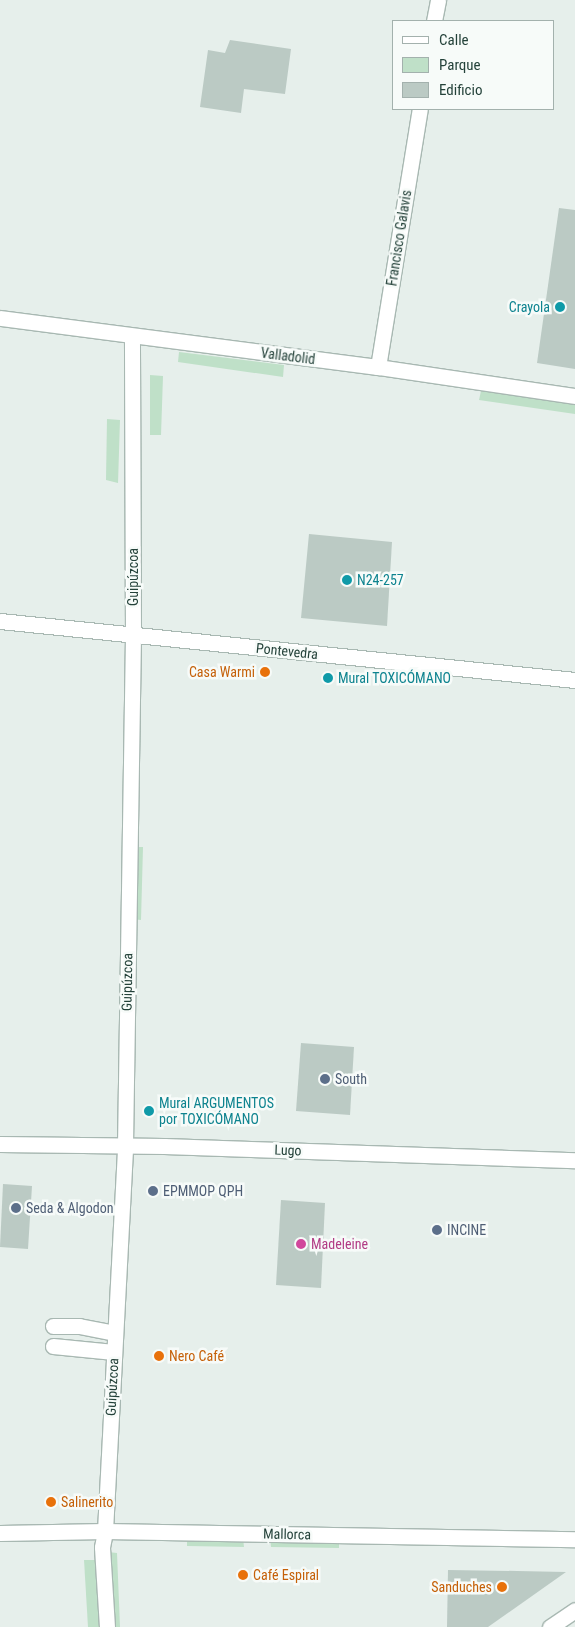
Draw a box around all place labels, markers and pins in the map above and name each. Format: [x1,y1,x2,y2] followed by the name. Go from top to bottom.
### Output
[509,299,550,315] place label: Crayola
[554,301,566,313] marker: Crayola
[357,572,404,588] place label: N24-257
[341,574,353,586] marker: N24-257
[189,664,255,680] place label: Casa Warmi
[259,666,271,678] marker: Casa Warmi
[338,670,451,686] place label: Mural TOXICÓMANO
[322,672,334,684] marker: Mural TOXICÓMANO
[335,1071,367,1087] place label: South
[319,1073,331,1085] marker: South
[159,1095,274,1128] place label: Mural ARGUMENTOS por TOXICÓMANO
[143,1105,155,1117] marker: Mural ARGUMENTOS por TOXICÓMANO
[163,1183,243,1199] place label: EPMMOP QPH
[147,1185,159,1197] marker: EPMMOP QPH
[26,1200,113,1216] place label: Seda & Algodon
[10,1202,22,1214] marker: Seda & Algodon
[447,1222,486,1238] place label: INCINE
[431,1224,443,1236] marker: INCINE
[311,1236,368,1252] place label: Madeleine
[295,1238,307,1250] marker: Madeleine
[169,1348,224,1364] place label: Nero Café
[153,1350,165,1362] marker: Nero Café
[61,1494,113,1510] place label: Salinerito
[45,1496,57,1508] marker: Salinerito
[253,1567,319,1583] place label: Café Espiral
[237,1569,249,1581] marker: Café Espiral
[431,1579,492,1595] place label: Sanduches
[496,1581,508,1593] marker: Sanduches

